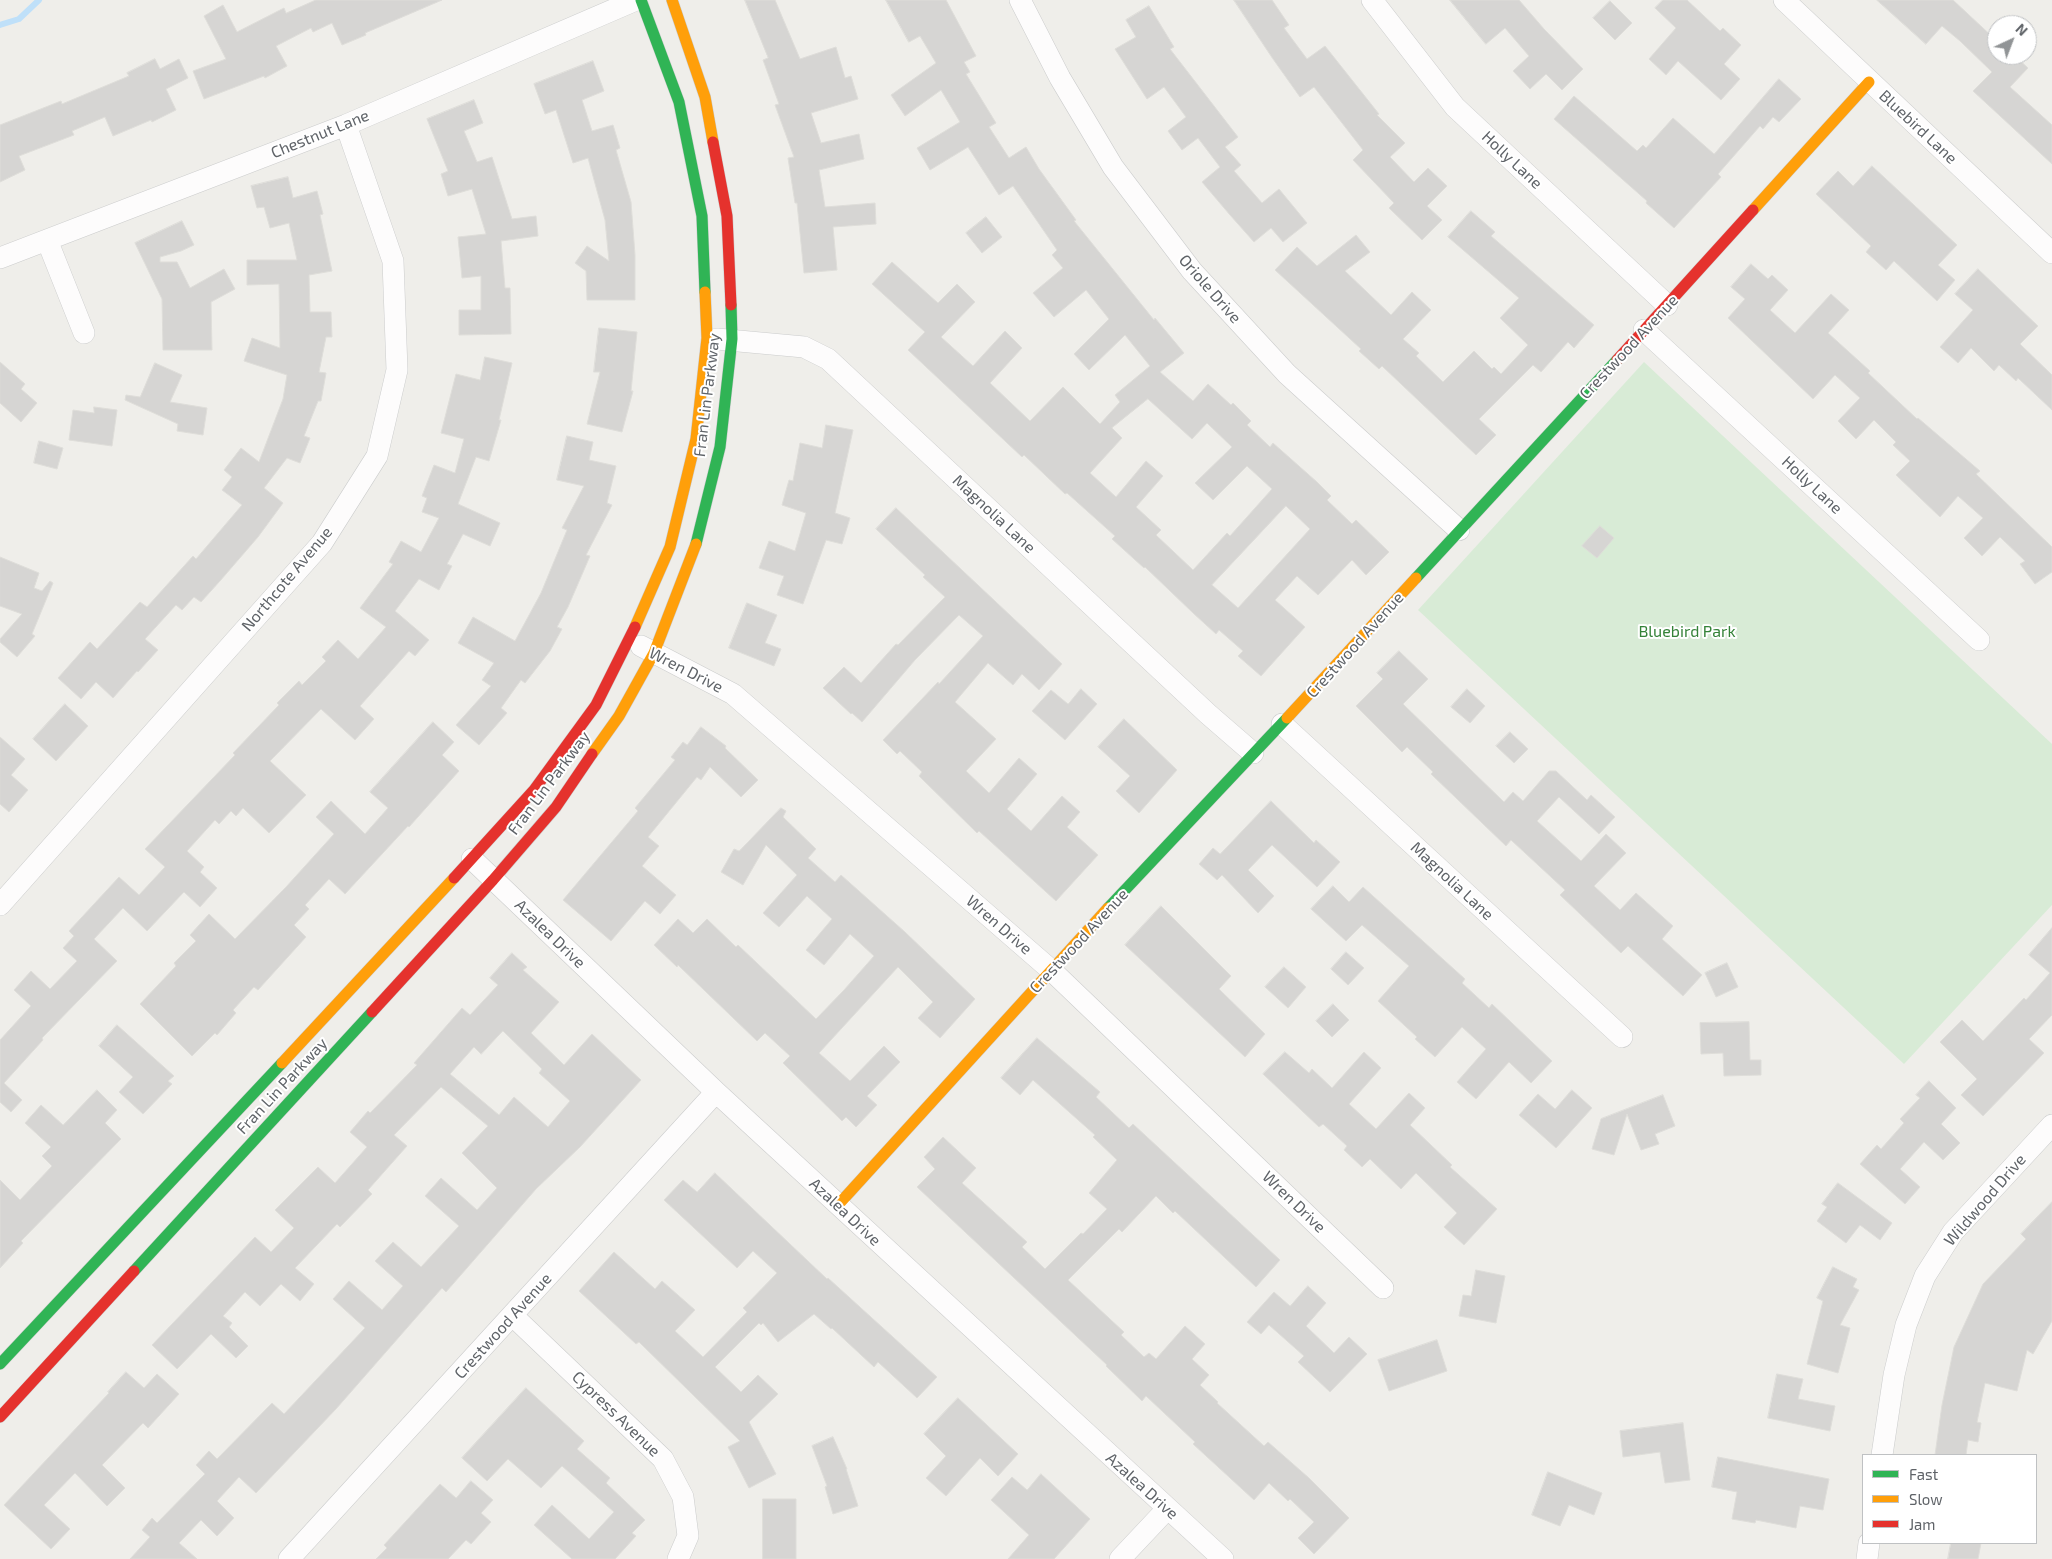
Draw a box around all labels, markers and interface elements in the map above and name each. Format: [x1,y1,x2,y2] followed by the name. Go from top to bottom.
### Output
[1987,15,2037,65] north arrow
[2012,20,2031,39] text: N
[1875,86,1961,168] street label: Bluebird Lane
[268,106,372,162] street label: Chestnut Lane
[1478,127,1546,193] street label: Holly Lane
[1175,251,1245,327] street label: Oriole Drive
[1576,291,1682,403] street label: Crestwood Avenue
[690,332,724,458] street label: Fran Lin Parkway
[1778,452,1846,518] street label: Holly Lane
[949,471,1039,557] street label: Magnolia Lane
[238,523,336,635] street label: Northcote Avenue
[1302,588,1408,702] street label: Crestwood Avenue
[1638,622,1736,642] park label: Bluebird Park
[646,643,726,697] street label: Wren Drive
[504,727,594,839] street label: Fran Lin Parkway
[1407,838,1497,924] street label: Magnolia Lane
[1026,885,1132,997] street label: Crestwood Avenue
[962,891,1036,959] street label: Wren Drive
[511,896,589,972] street label: Azalea Drive
[232,1034,332,1138] street label: Fran Lin Parkway
[1940,1150,2030,1250] street label: Wildwood Drive
[1258,1167,1330,1237] street label: Wren Drive
[805,1174,885,1250] street label: Azalea Drive
[450,1269,556,1383] street label: Crestwood Avenue
[568,1367,664,1461] street label: Cypress Avenue
[1102,1449,1182,1523] street label: Azalea Drive
[1862,1454,2037,1544] legend
[1909,1465,1938,1483] text: Fast
[1909,1490,1943,1508] text: Slow
[1909,1515,1935,1533] text: Jam

